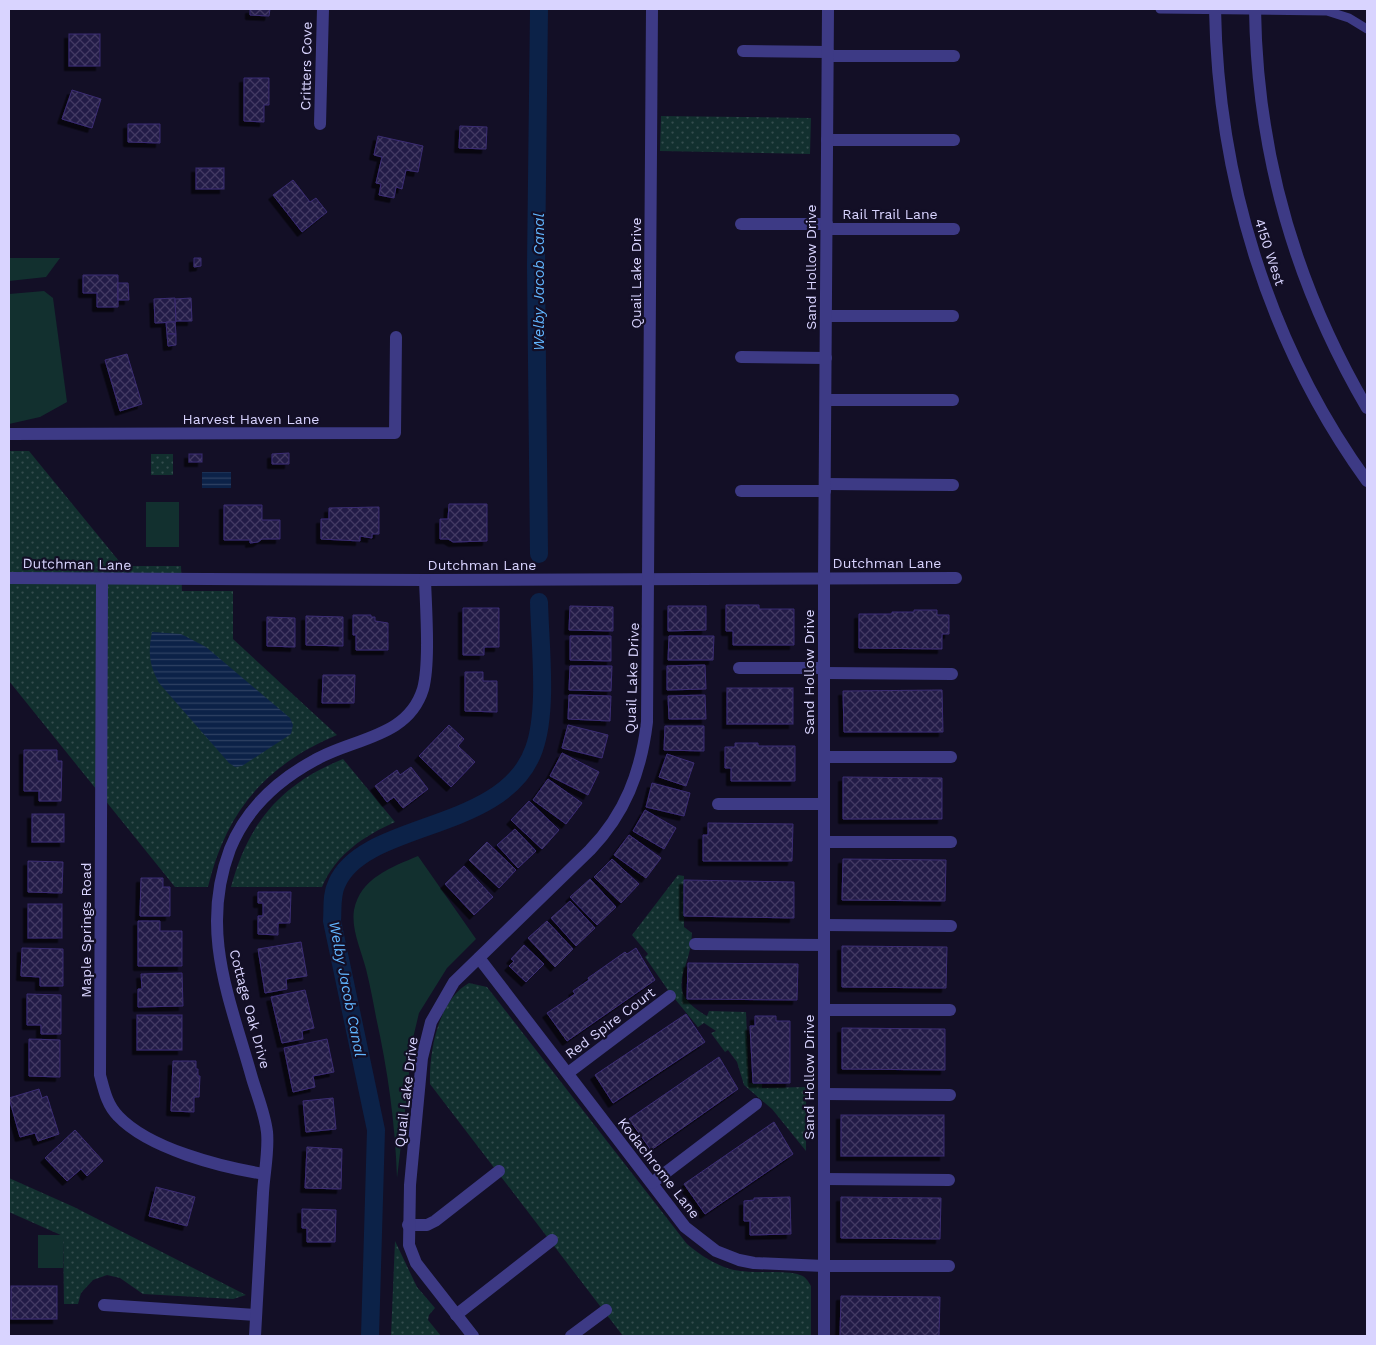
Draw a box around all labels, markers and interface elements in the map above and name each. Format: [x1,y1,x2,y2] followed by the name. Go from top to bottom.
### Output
[297,21,315,111] street label: Critters Cove
[803,204,819,330] street label: Sand Hollow Drive
[842,206,938,222] street label: Rail Trail Lane
[530,213,548,351] water label: Welby Jacob Canal
[1252,217,1288,288] street label: 4150 West
[628,218,644,328] street label: Quail Lake Drive
[183,411,319,427] street label: Harvest Haven Lane
[22,555,132,573] street label: Dutchman Lane
[833,555,941,571] street label: Dutchman Lane
[428,557,536,573] street label: Dutchman Lane
[801,609,817,735] street label: Sand Hollow Drive
[622,622,642,734] street label: Quail Lake Drive
[78,862,94,998] street label: Maple Springs Road
[325,920,369,1059] water label: Welby Jacob Canal
[226,948,274,1070] street label: Cottage Oak Drive
[562,984,658,1062] street label: Red Spire Court
[801,1014,817,1140] street label: Sand Hollow Drive
[391,1036,421,1148] street label: Quail Lake Drive
[615,1114,703,1222] street label: Kodachrome Lane

